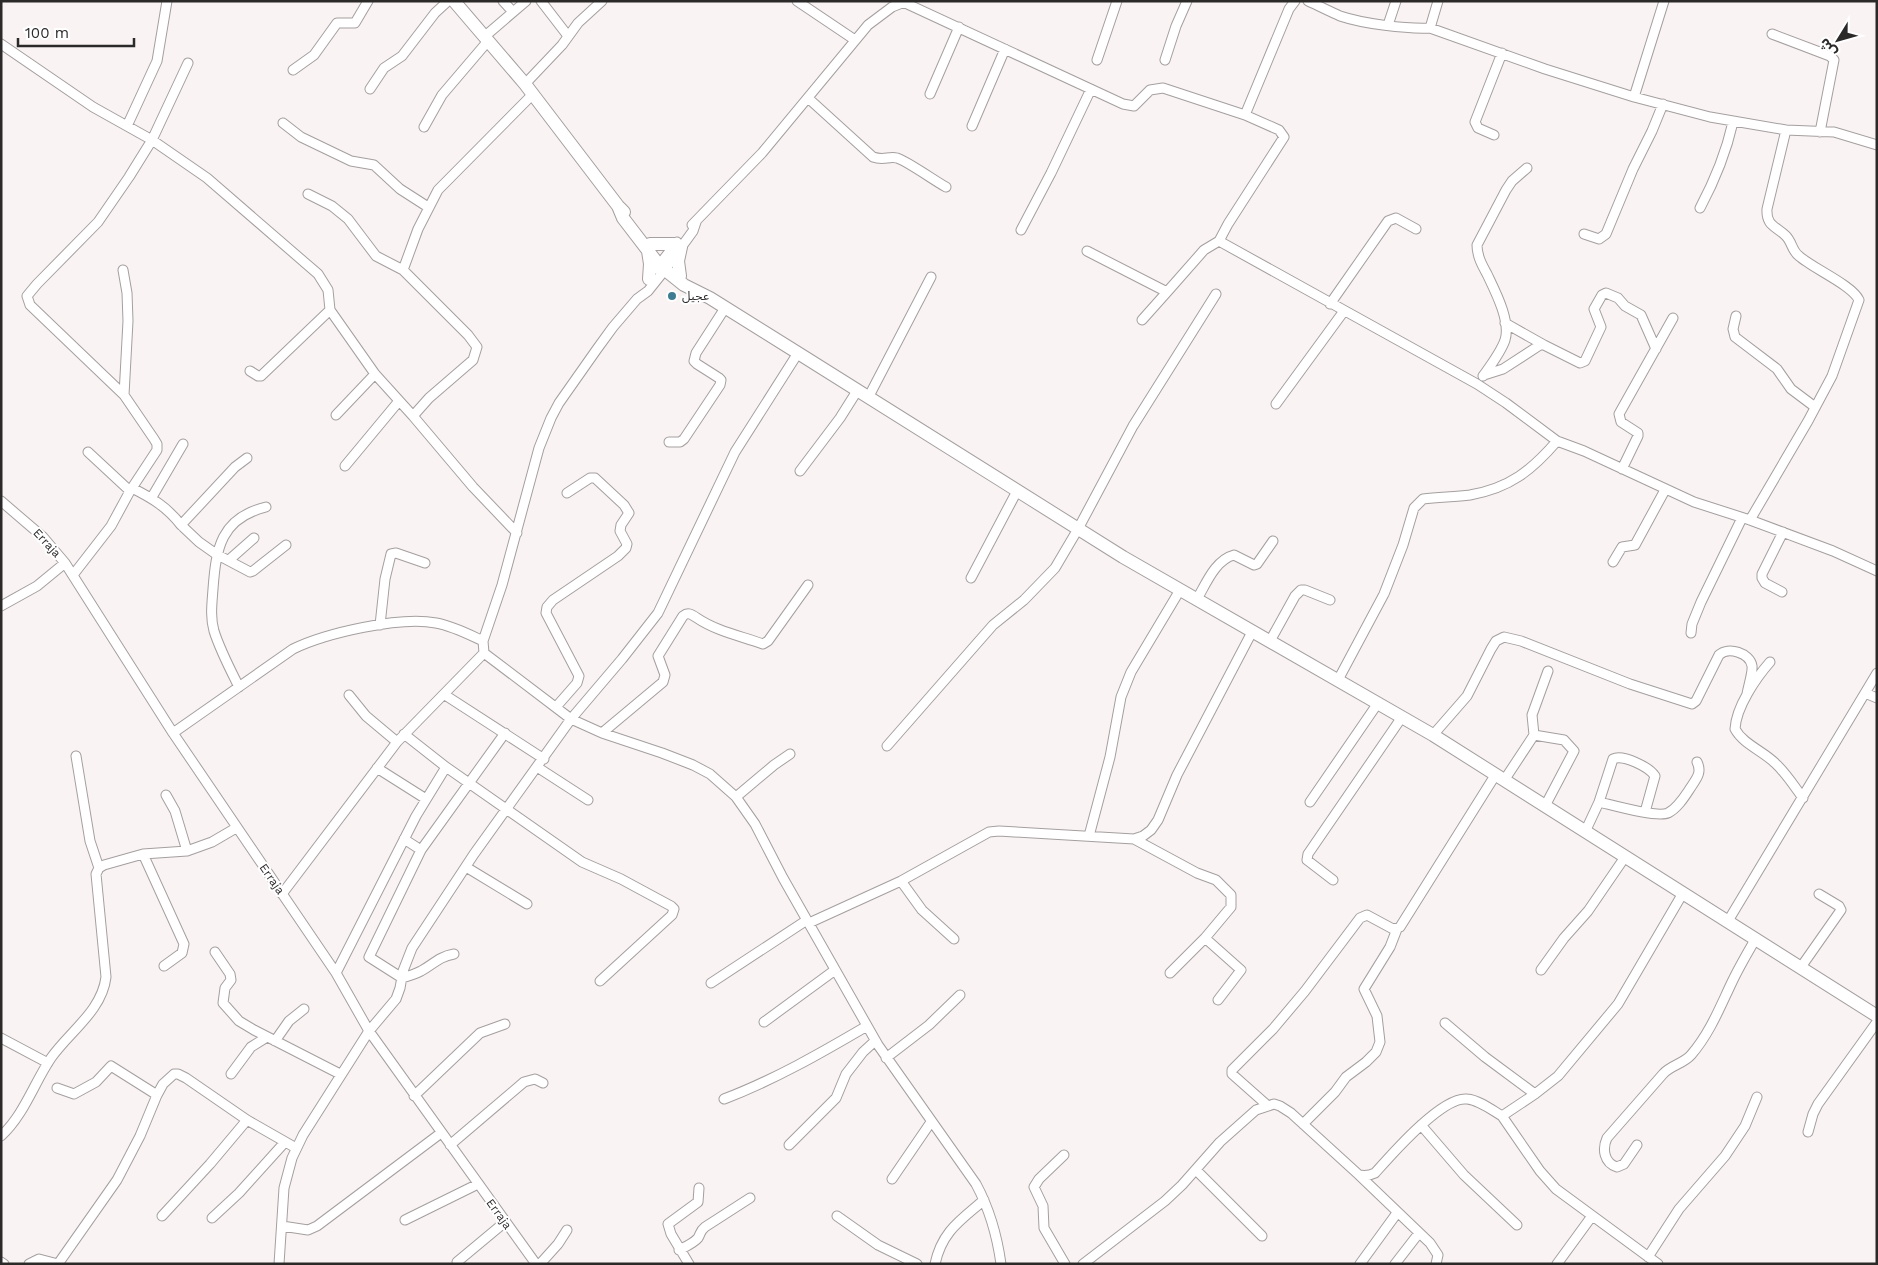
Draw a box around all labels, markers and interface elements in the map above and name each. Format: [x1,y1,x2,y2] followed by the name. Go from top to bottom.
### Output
[18,15,134,47] scale bar
[1813,15,1863,65] north arrow
[25,24,69,42] text: 100 m
[1815,35,1840,60] text: ش
[682,289,709,303] place label: عجيل
[666,290,678,302] marker: عجيل
[30,526,64,560] street label: Erraja
[256,861,288,897] street label: Erraja
[483,1196,515,1232] street label: Erraja

